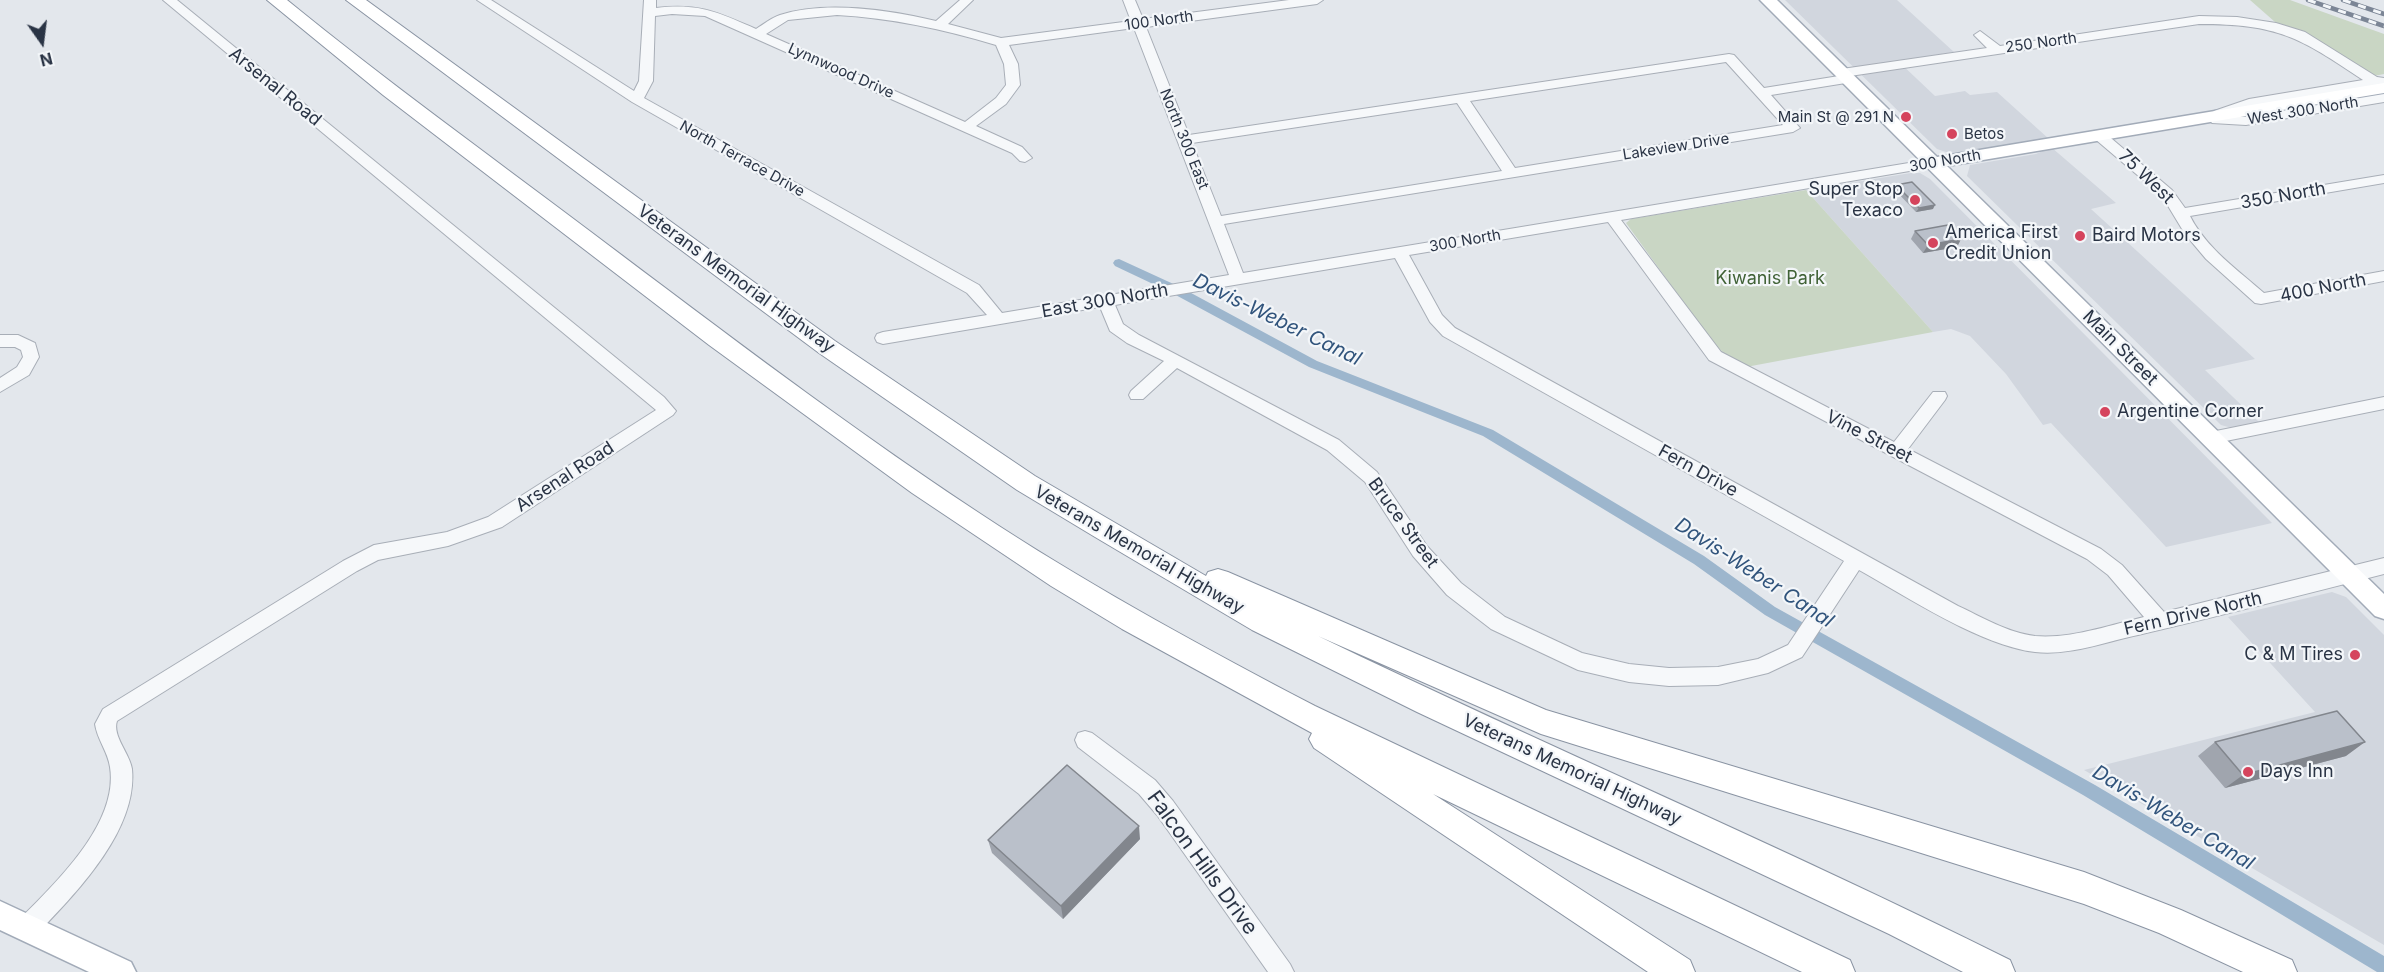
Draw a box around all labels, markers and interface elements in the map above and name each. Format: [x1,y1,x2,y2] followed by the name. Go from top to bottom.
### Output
[1123,7,1195,35] street label: 100 North
[12,12,72,72] north arrow
[2004,29,2078,57] street label: 250 North
[785,40,897,102] street label: Lynnwood Drive
[224,43,326,131] street label: Arsenal Road
[38,48,55,71] text: N
[1156,86,1212,192] street label: North 300 East
[2246,93,2360,129] street label: West 300 North
[1778,108,1894,126] place label: Main St @ 291 N
[1899,110,1913,124] marker: Main St @ 291 N
[676,117,808,201] street label: North Terrace Drive
[1964,125,2004,143] place label: Betos
[1945,127,1959,141] marker: Betos
[1622,130,1730,164] street label: Lakeview Drive
[2114,145,2178,209] street label: 75 West
[1908,146,1982,176] street label: 300 North
[2239,178,2327,214] street label: 350 North
[1808,179,1903,222] place label: Super Stop Texaco
[1908,193,1922,207] marker: Super Stop Texaco
[633,200,839,358] street label: Veterans Memorial Highway
[1945,222,2058,264] place label: America First Credit Union
[2092,225,2201,247] place label: Baird Motors
[1428,226,1502,256] street label: 300 North
[2073,229,2087,243] marker: Baird Motors
[1926,236,1940,250] marker: America First Credit Union
[1715,268,1825,290] park label: Kiwanis Park
[1189,269,1365,371] water label: Davis-Weber Canal
[2278,269,2368,307] street label: 400 North
[1040,279,1170,323] street label: East 300 North
[2078,306,2162,390] street label: Main Street
[2117,401,2263,423] place label: Argentine Corner
[2098,405,2112,419] marker: Argentine Corner
[1822,406,1916,468] street label: Vine Street
[512,437,618,517] street label: Arsenal Road
[1654,440,1742,502] street label: Fern Drive
[1363,474,1443,572] street label: Bruce Street
[1030,481,1248,619] street label: Veterans Memorial Highway
[1670,513,1838,633] water label: Davis-Weber Canal
[2122,588,2264,640] street label: Fern Drive North
[2244,644,2343,666] place label: C & M Tires
[2348,648,2362,662] marker: C & M Tires
[1459,710,1685,830] street label: Veterans Memorial Highway
[2088,760,2258,876] water label: Davis-Weber Canal
[2260,761,2334,783] place label: Days Inn
[2241,765,2255,779] marker: Days Inn
[1141,786,1263,940] street label: Falcon Hills Drive

